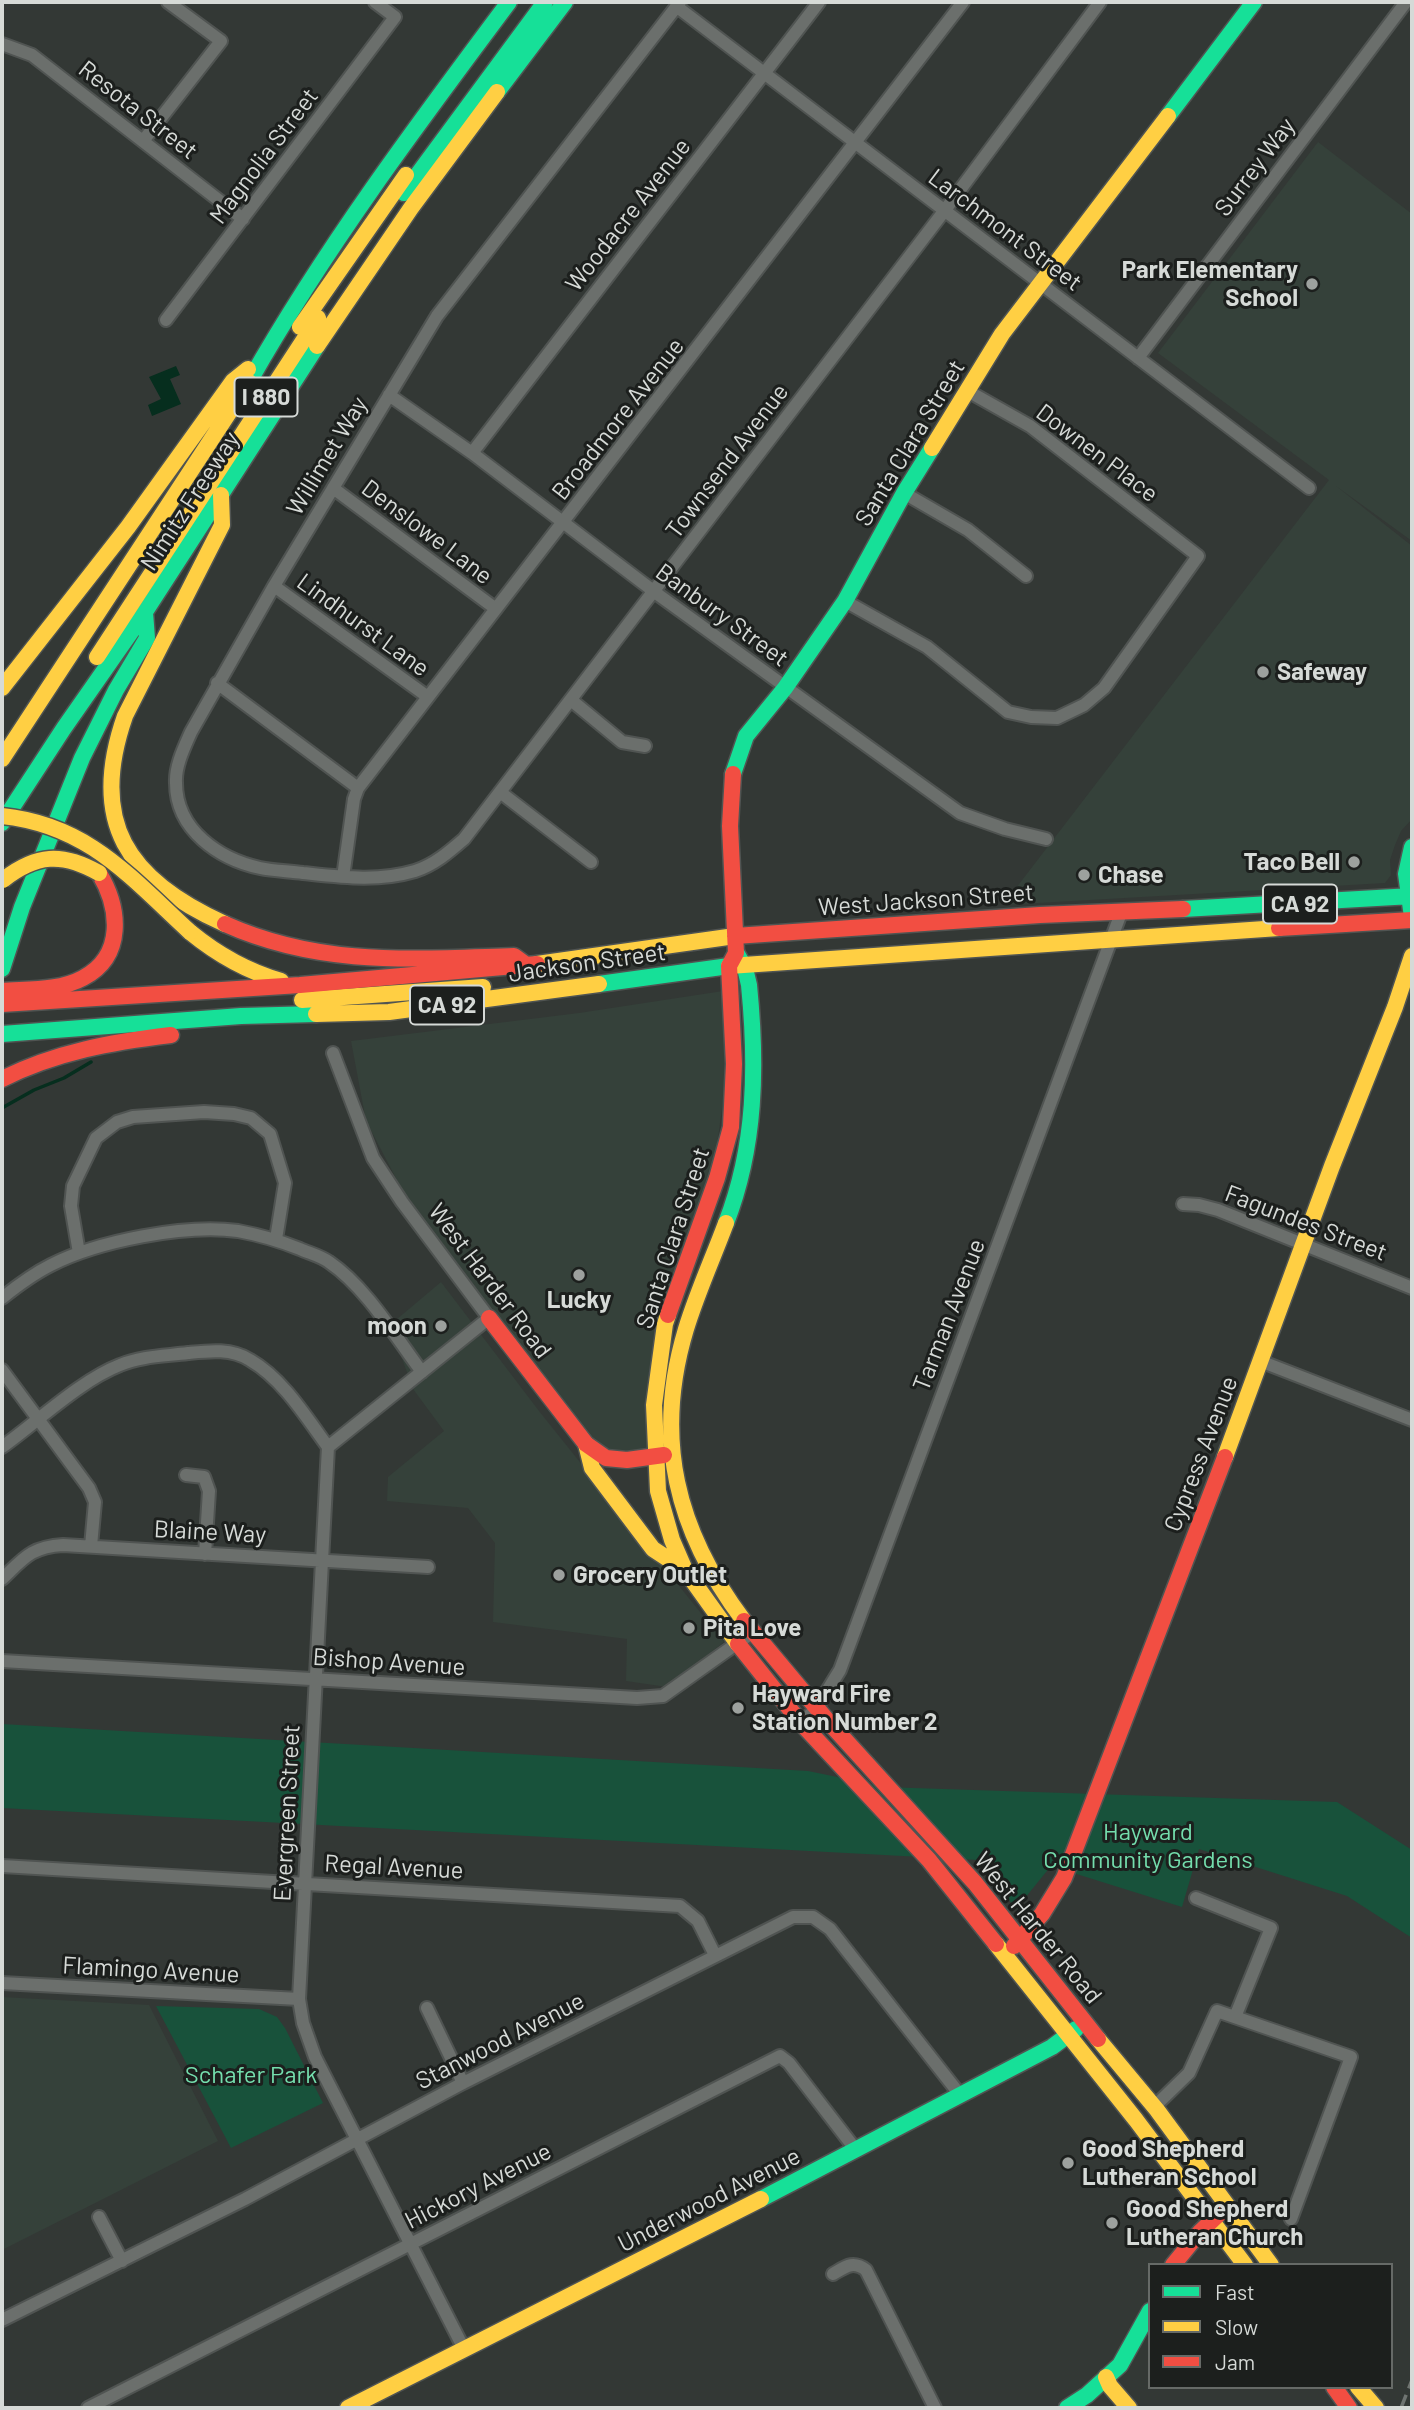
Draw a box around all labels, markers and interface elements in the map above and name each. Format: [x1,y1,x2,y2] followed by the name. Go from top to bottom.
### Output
[73,55,203,165] street label: Resota Street
[204,83,324,229] street label: Magnolia Street
[1209,112,1301,222] street label: Surrey Way
[559,133,697,297] street label: Woodacre Avenue
[923,163,1087,297] street label: Larchmont Street
[1122,256,1298,312] place label: Park Elementary School
[1304,276,1320,292] marker: Park Elementary School
[546,332,690,506] street label: Broadmore Avenue
[849,355,971,531] street label: Santa Clara Street
[234,378,298,416] road number: I 880
[660,378,794,544] street label: Townsend Avenue
[280,391,374,521] street label: Willimet Way
[1030,398,1164,508] street label: Downen Place
[134,426,246,576] street label: Nimitz Freeway
[356,474,498,590] street label: Denslowe Lane
[650,557,794,673] street label: Banbury Street
[291,567,435,683] street label: Lindhurst Lane
[1277,658,1367,686] place label: Safeway
[1255,664,1271,680] marker: Safeway
[1244,848,1340,876] place label: Taco Bell
[1346,854,1362,870] marker: Taco Bell
[1098,861,1164,889] place label: Chase
[1076,867,1092,883] marker: Chase
[817,878,1035,922] street label: West Jackson Street
[1263,884,1337,923] road number: CA 92
[507,938,667,988] street label: Jackson Street
[410,986,484,1024] road number: CA 92
[630,1144,716,1332] street label: Santa Clara Street
[1221,1179,1391,1267] street label: Fagundes Street
[422,1198,558,1364] street label: West Harder Road
[907,1235,991,1395] street label: Tarman Avenue
[571,1267,587,1283] marker: Lucky
[547,1286,611,1314] place label: Lucky
[367,1312,427,1340] place label: moon
[433,1318,449,1334] marker: moon
[1158,1372,1244,1536] street label: Cypress Avenue
[153,1515,267,1549] street label: Blaine Way
[573,1561,727,1589] place label: Grocery Outlet
[551,1567,567,1583] marker: Grocery Outlet
[703,1614,801,1642] place label: Pita Love
[681,1620,697,1636] marker: Pita Love
[312,1642,466,1682] street label: Bishop Avenue
[752,1680,937,1736] place label: Hayward Fire Station Number 2
[730,1700,746,1716] marker: Hayward Fire Station Number 2
[268,1724,306,1902] street label: Evergreen Street
[1043,1818,1253,1874] park label: Hayward Community Gardens
[968,1846,1108,2010] street label: West Harder Road
[324,1849,464,1885] street label: Regal Avenue
[62,1951,240,1989] street label: Flamingo Avenue
[411,1986,589,2096] street label: Stanwood Avenue
[185,2061,317,2089] park label: Schafer Park
[1082,2135,1257,2191] place label: Good Shepherd Lutheran School
[400,2137,556,2235] street label: Hickory Avenue
[613,2142,805,2258] street label: Underwood Avenue
[1060,2155,1076,2171] marker: Good Shepherd Lutheran School
[1126,2195,1303,2251] place label: Good Shepherd Lutheran Church
[1104,2215,1120,2231] marker: Good Shepherd Lutheran Church
[1148,2263,1393,2389] legend
[1215,2279,1255,2304] text: Fast
[1215,2314,1258,2339] text: Slow
[1215,2349,1255,2374] text: Jam

